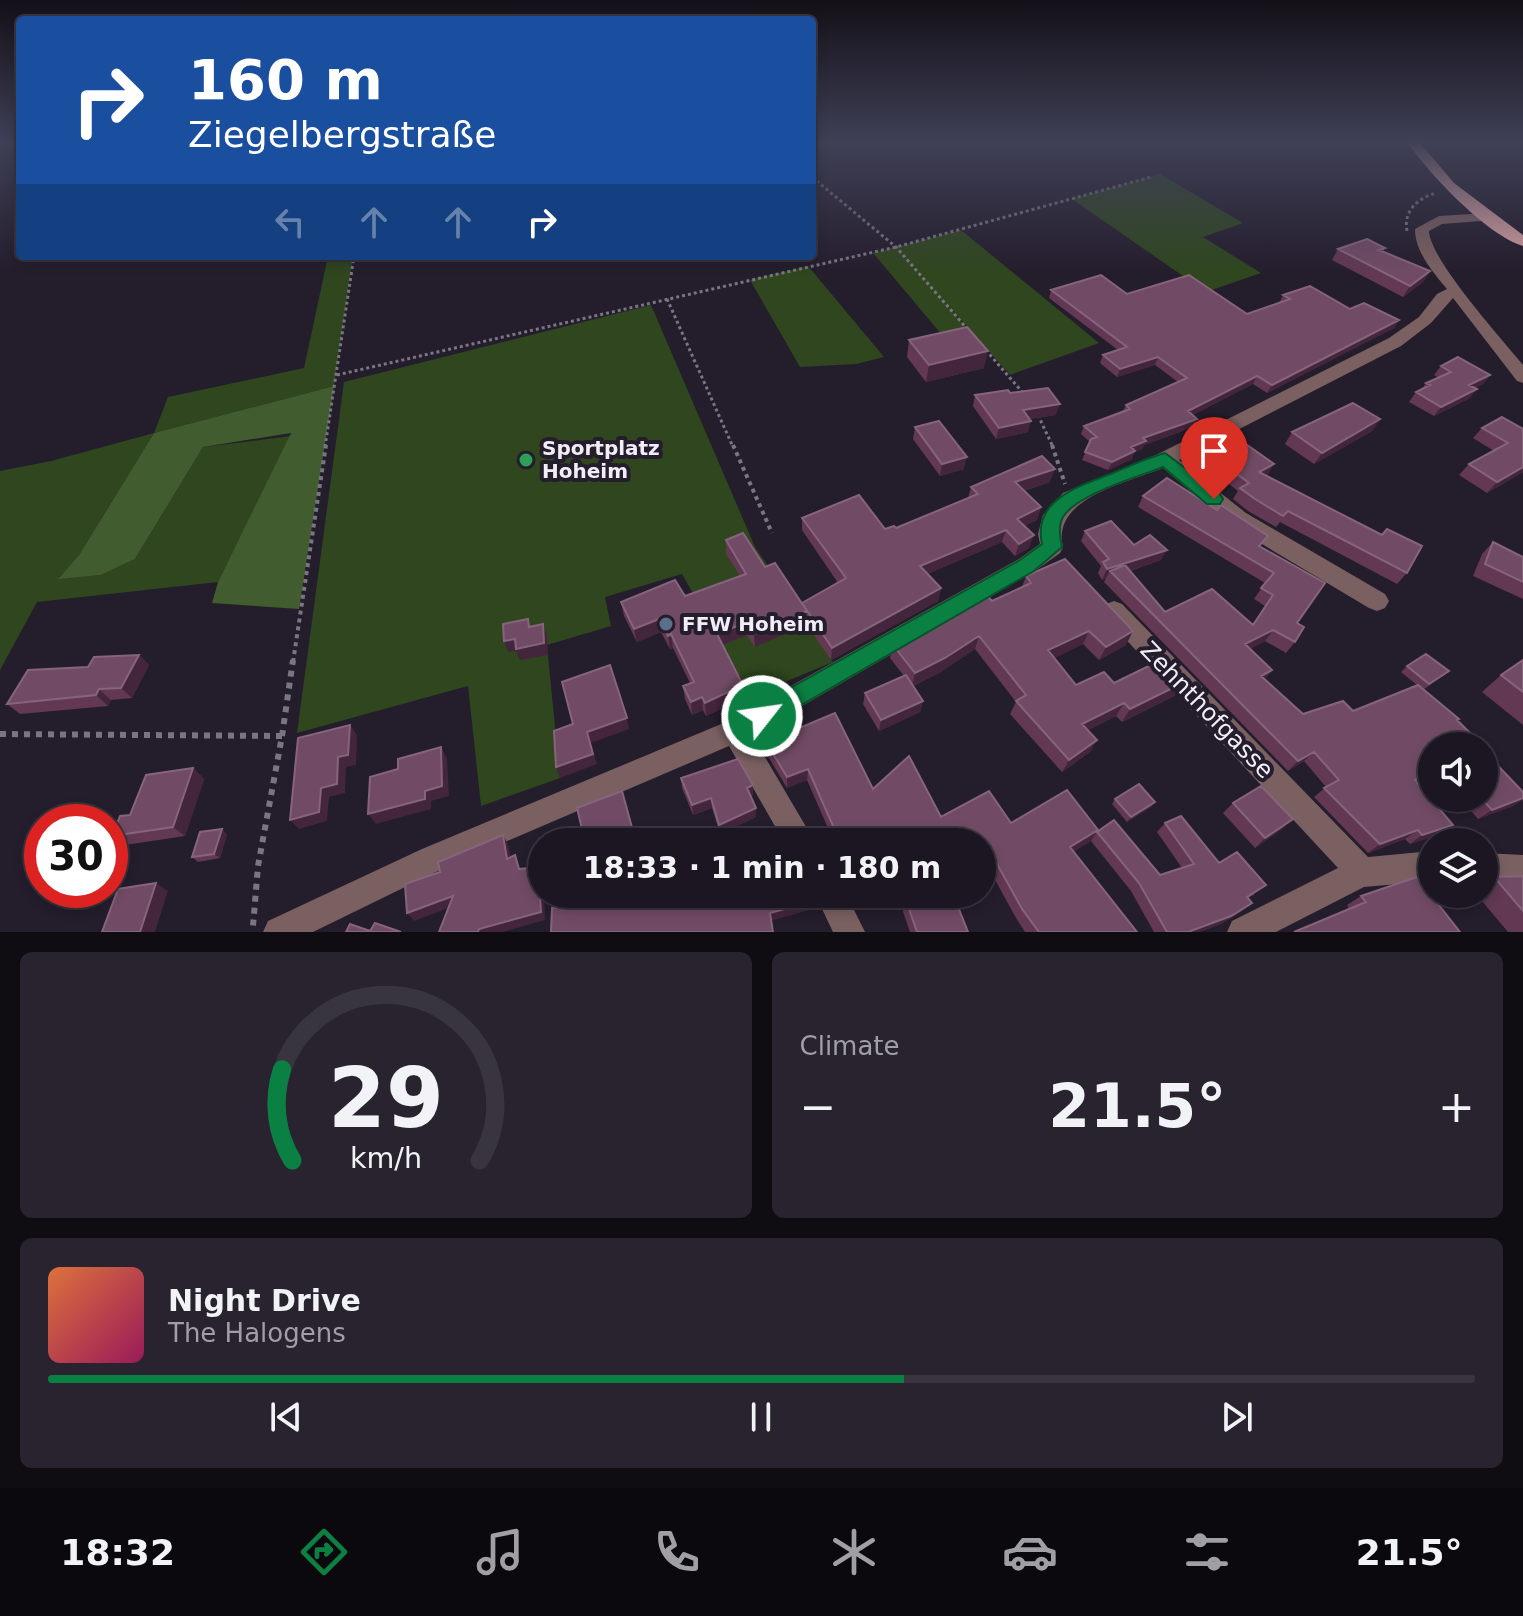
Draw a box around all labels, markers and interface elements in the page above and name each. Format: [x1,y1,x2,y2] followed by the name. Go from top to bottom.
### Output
[188,47,383,112] text: 160 m
[56,48,160,152] icon: right
[188,114,496,155] text: Ziegelbergstraße
[268,200,312,244] icon: left
[352,200,396,244] icon: ahead
[436,200,480,244] icon: ahead
[520,200,564,244] icon: right
[1180,417,1248,499] pin
[1192,429,1236,473] icon: arrive
[542,436,660,483] place label: Sportplatz Hoheim
[517,451,535,469] marker: Sportplatz Hoheim
[682,612,824,636] place label: FFW Hoheim
[657,615,675,633] marker: FFW Hoheim
[1135,636,1279,784] street label: Zehnthofgasse
[720,674,804,758] position arrow
[1418,732,1498,908] map controls
[1418,732,1498,812] button: sound
[24,804,128,908] speed limit sign: 30
[1418,828,1498,908] button: layers
[583,850,941,885] text: 18:33 · 1 min · 180 m
[800,1031,900,1061] text: Climate
[328,1050,444,1147] text: 29
[1048,1071,1226,1141] text: 21.5°
[800,1081,836,1132] text: −
[1438,1081,1475,1132] text: +
[350,1141,422,1175] text: km/h
[168,1283,361,1318] text: Night Drive
[168,1318,346,1348] text: The Halogens
[264,1395,308,1439] icon: previous
[739,1395,783,1439] icon: pause
[1215,1395,1259,1439] icon: next
[296,1524,352,1580] icon: directions
[472,1524,528,1580] icon: music
[649,1524,705,1580] icon: phone
[826,1524,882,1580] icon: climate
[1002,1524,1058,1580] icon: car
[1179,1524,1235,1580] icon: filters
[60,1532,175,1573] text: 18:32
[1356,1532,1463,1573] text: 21.5°

